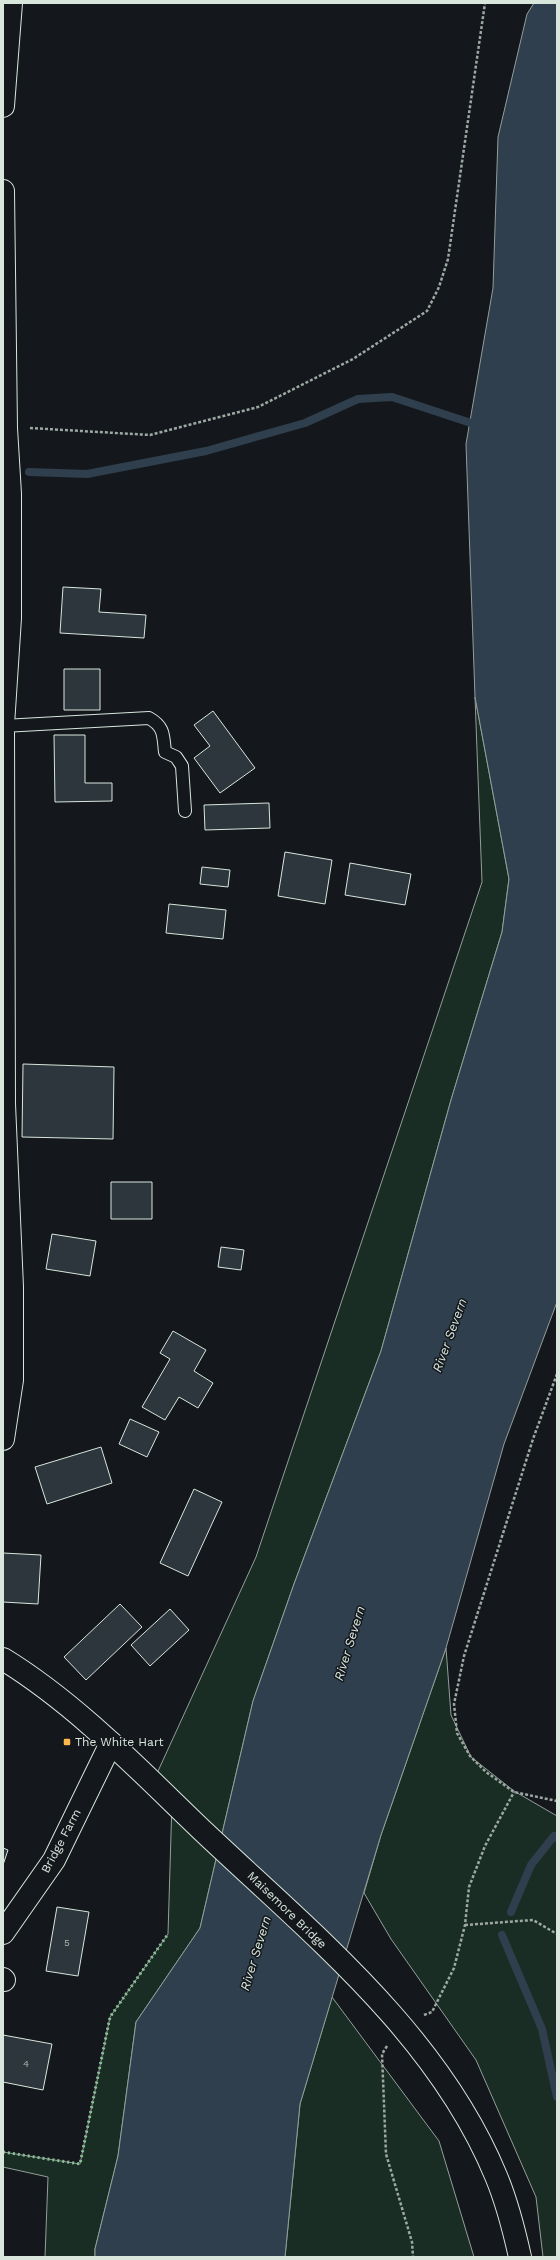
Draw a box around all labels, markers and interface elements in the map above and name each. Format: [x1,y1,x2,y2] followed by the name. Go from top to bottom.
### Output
[429,1296,470,1374] water label: River Severn
[331,1604,368,1682] water label: River Severn
[75,1735,163,1749] place label: The White Hart
[62,1737,72,1747] marker: The White Hart
[38,1807,84,1875] street label: Bridge Farm
[245,1869,330,1951] street label: Maisemore Bridge
[237,1914,274,1992] water label: River Severn
[64,1937,70,1948] house number: 5
[23,2058,29,2069] house number: 4

